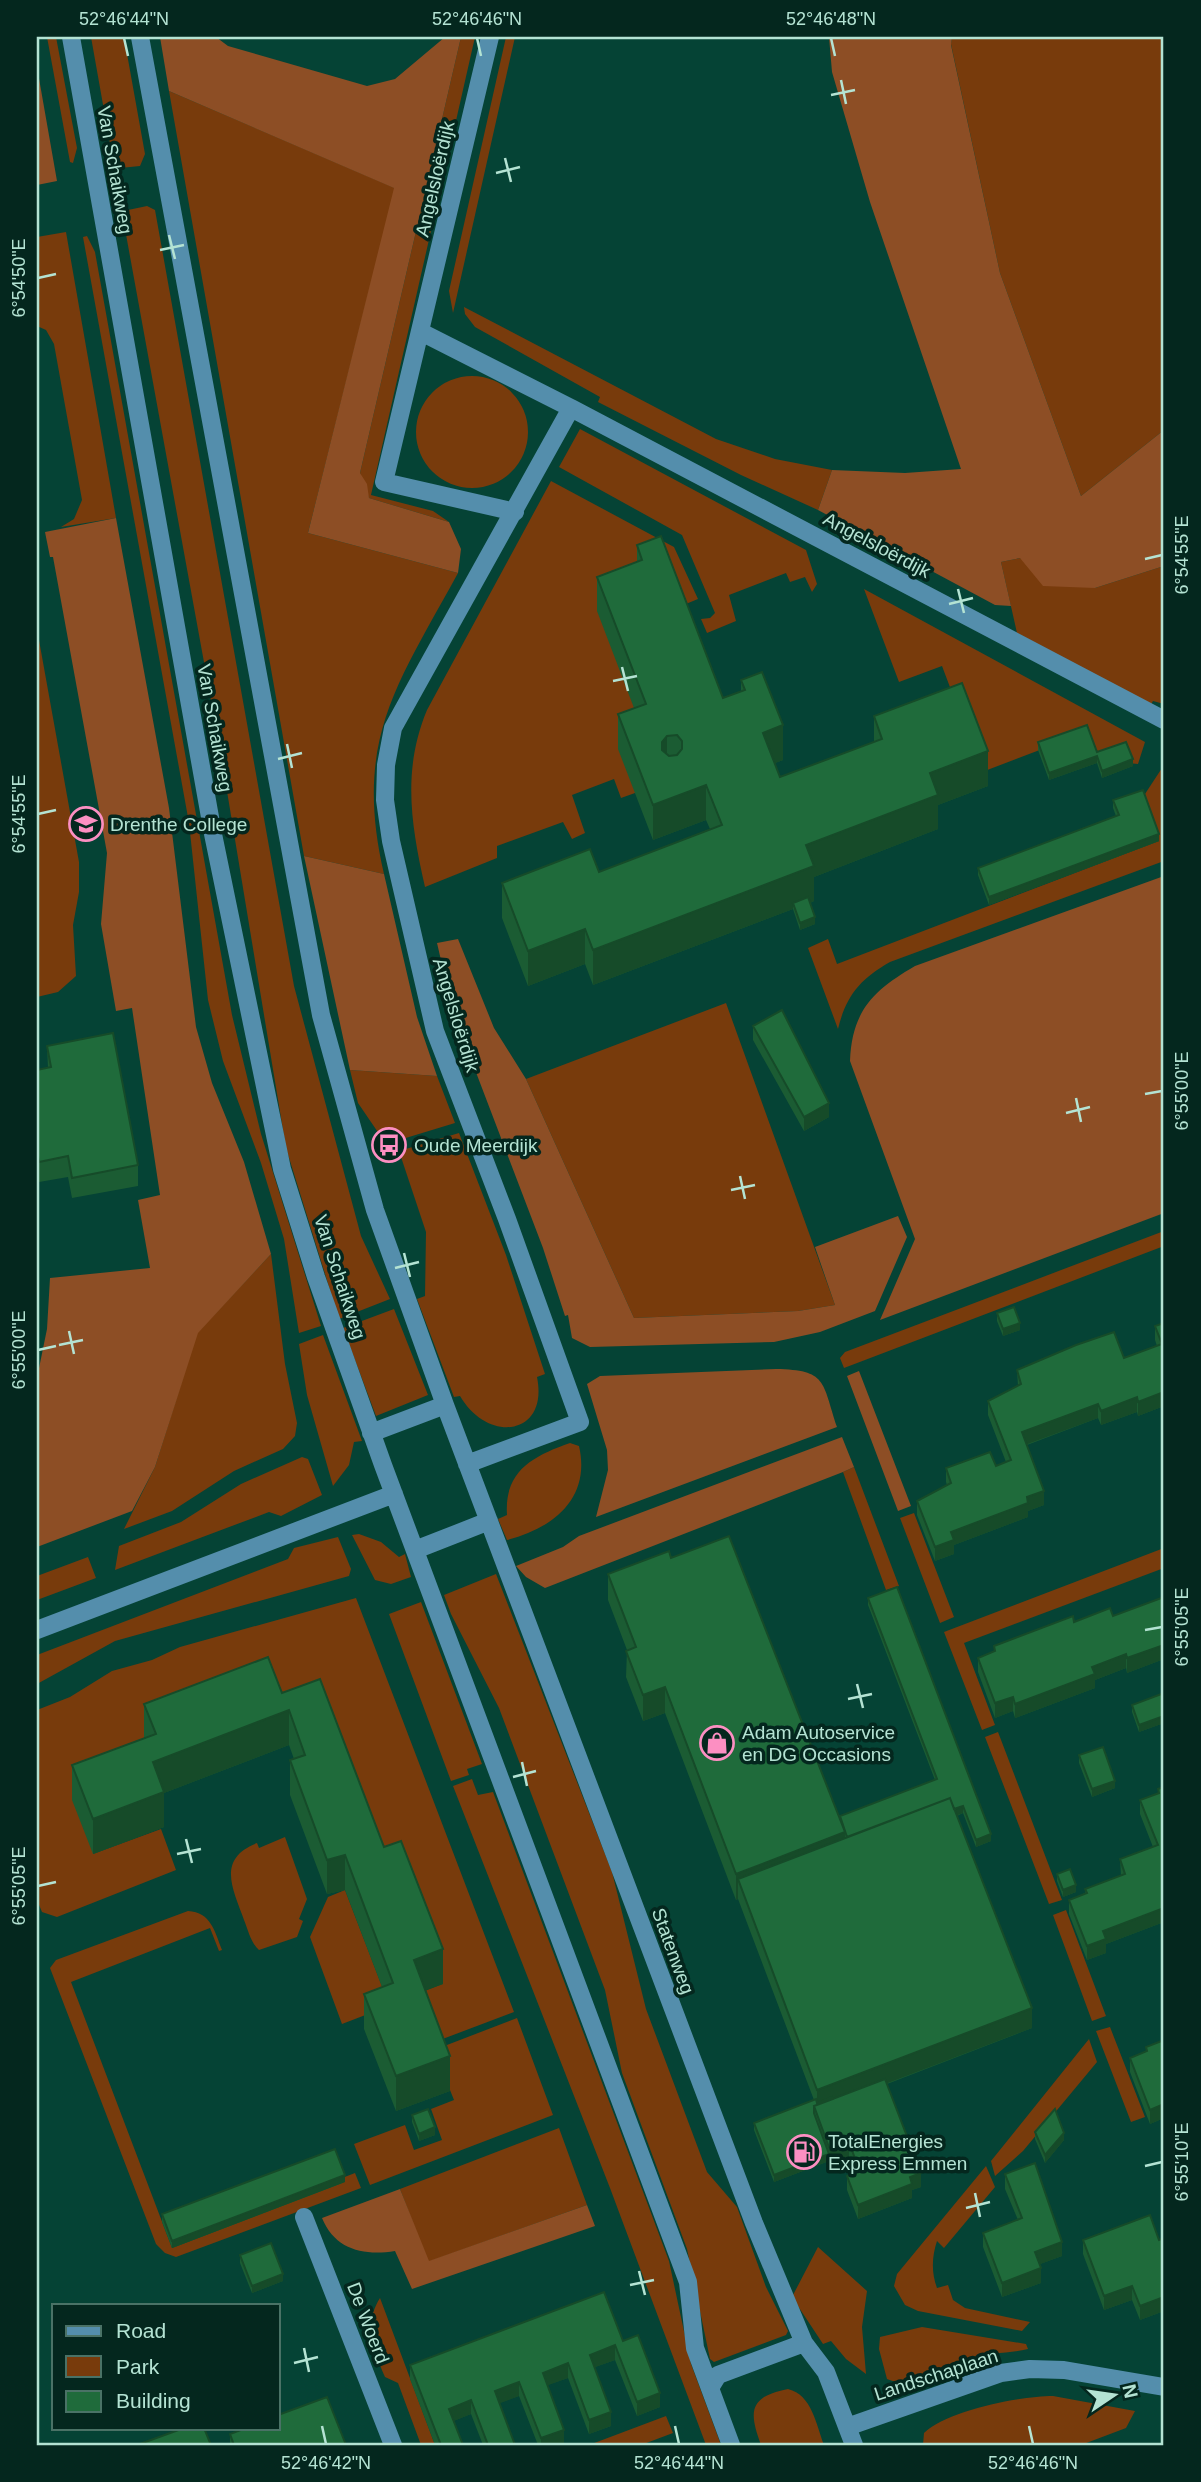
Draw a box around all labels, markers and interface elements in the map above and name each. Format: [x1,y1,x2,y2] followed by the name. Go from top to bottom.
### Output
[79,9,169,29] text: 52°46'44"N
[432,9,522,29] text: 52°46'46"N
[786,9,876,29] text: 52°46'48"N
[93,104,137,236] street label: Van Schaikweg
[411,119,459,239] street label: Angelsloërdijk
[9,238,29,318] text: 6°54'50"E
[820,508,935,582] street label: Angelsloërdijk
[1172,515,1192,595] text: 6°54'55"E
[193,662,237,794] street label: Van Schaikweg
[9,774,29,854] text: 6°54'55"E
[67,805,105,843] school or university icon: Drenthe College
[110,814,247,835] place label: Drenthe College
[429,955,483,1075] street label: Angelsloërdijk
[1172,1051,1192,1131] text: 6°55'00"E
[370,1126,408,1164] bus stop icon: Oude Meerdijk
[414,1135,538,1156] place label: Oude Meerdijk
[310,1212,370,1342] street label: Van Schaikweg
[9,1310,29,1390] text: 6°55'00"E
[1172,1587,1192,1667] text: 6°55'05"E
[742,1722,895,1765] place label: Adam Autoservice en DG Occasions
[698,1724,736,1762] shop icon: Adam Autoservice en DG Occasions
[9,1846,29,1926] text: 6°55'05"E
[648,1905,698,1997] street label: Statenweg
[1172,2122,1192,2202] text: 6°55'10"E
[828,2131,967,2174] place label: TotalEnergies Express Emmen
[785,2133,823,2171] fuel station icon: TotalEnergies Express Emmen
[343,2279,393,2367] street label: De Woerd
[52,2304,280,2430] legend
[116,2319,166,2342] text: Road
[871,2345,1001,2405] street label: Landschaplaan
[116,2355,160,2378] text: Park
[1078,2360,1148,2430] north arrow
[1118,2382,1142,2400] text: N
[116,2389,191,2412] text: Building
[281,2453,371,2473] text: 52°46'42"N
[634,2453,724,2473] text: 52°46'44"N
[988,2453,1078,2473] text: 52°46'46"N

